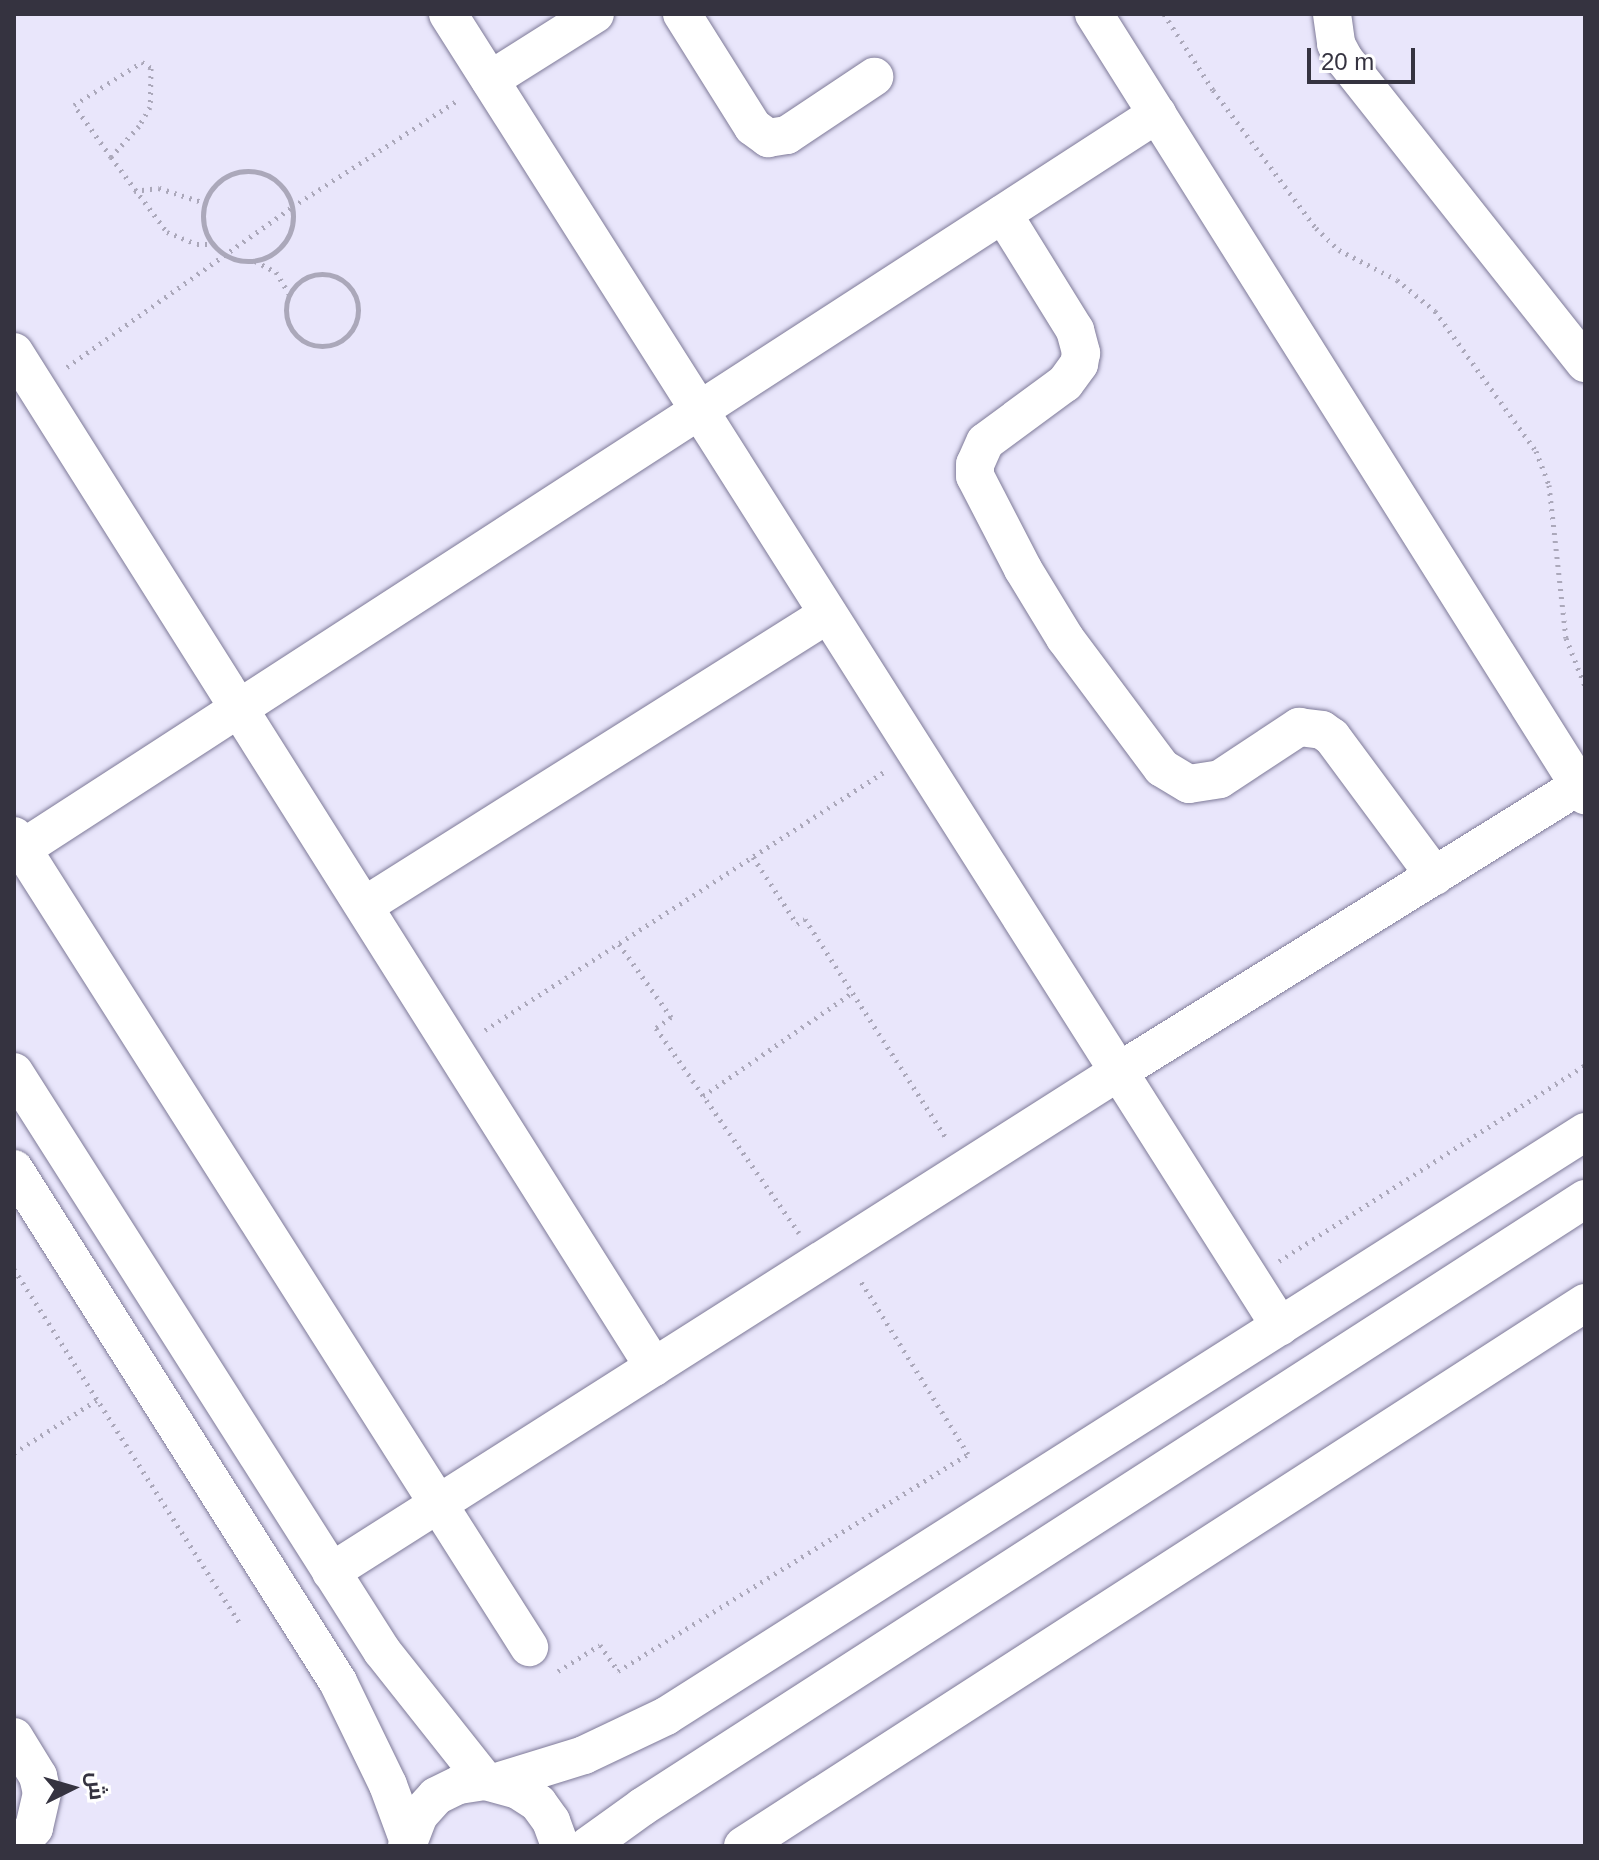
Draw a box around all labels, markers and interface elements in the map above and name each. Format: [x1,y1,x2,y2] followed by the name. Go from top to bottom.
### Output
[1311,32,1419,82] scale bar
[1321,48,1374,75] text: 20 m
[32,1748,112,1828] north arrow
[83,1771,110,1801] text: ش

